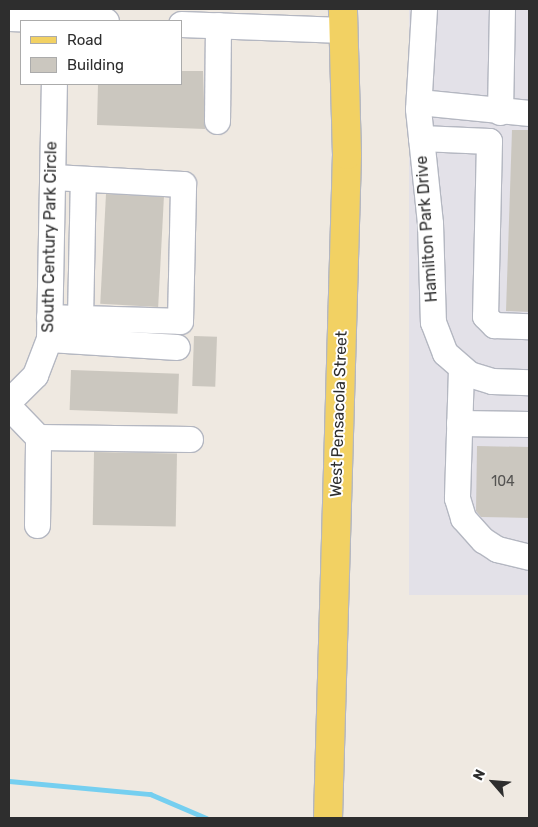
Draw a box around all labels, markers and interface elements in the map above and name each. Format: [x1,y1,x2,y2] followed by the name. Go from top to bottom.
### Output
[20,20,182,85] legend
[67,31,103,49] text: Road
[67,56,124,74] text: Building
[39,141,61,333] street label: South Century Park Circle
[412,155,442,303] street label: Hamilton Park Drive
[327,330,351,498] street label: West Pensacola Street
[491,474,515,490] house number: 104
[468,757,518,807] north arrow
[469,767,489,783] text: N

